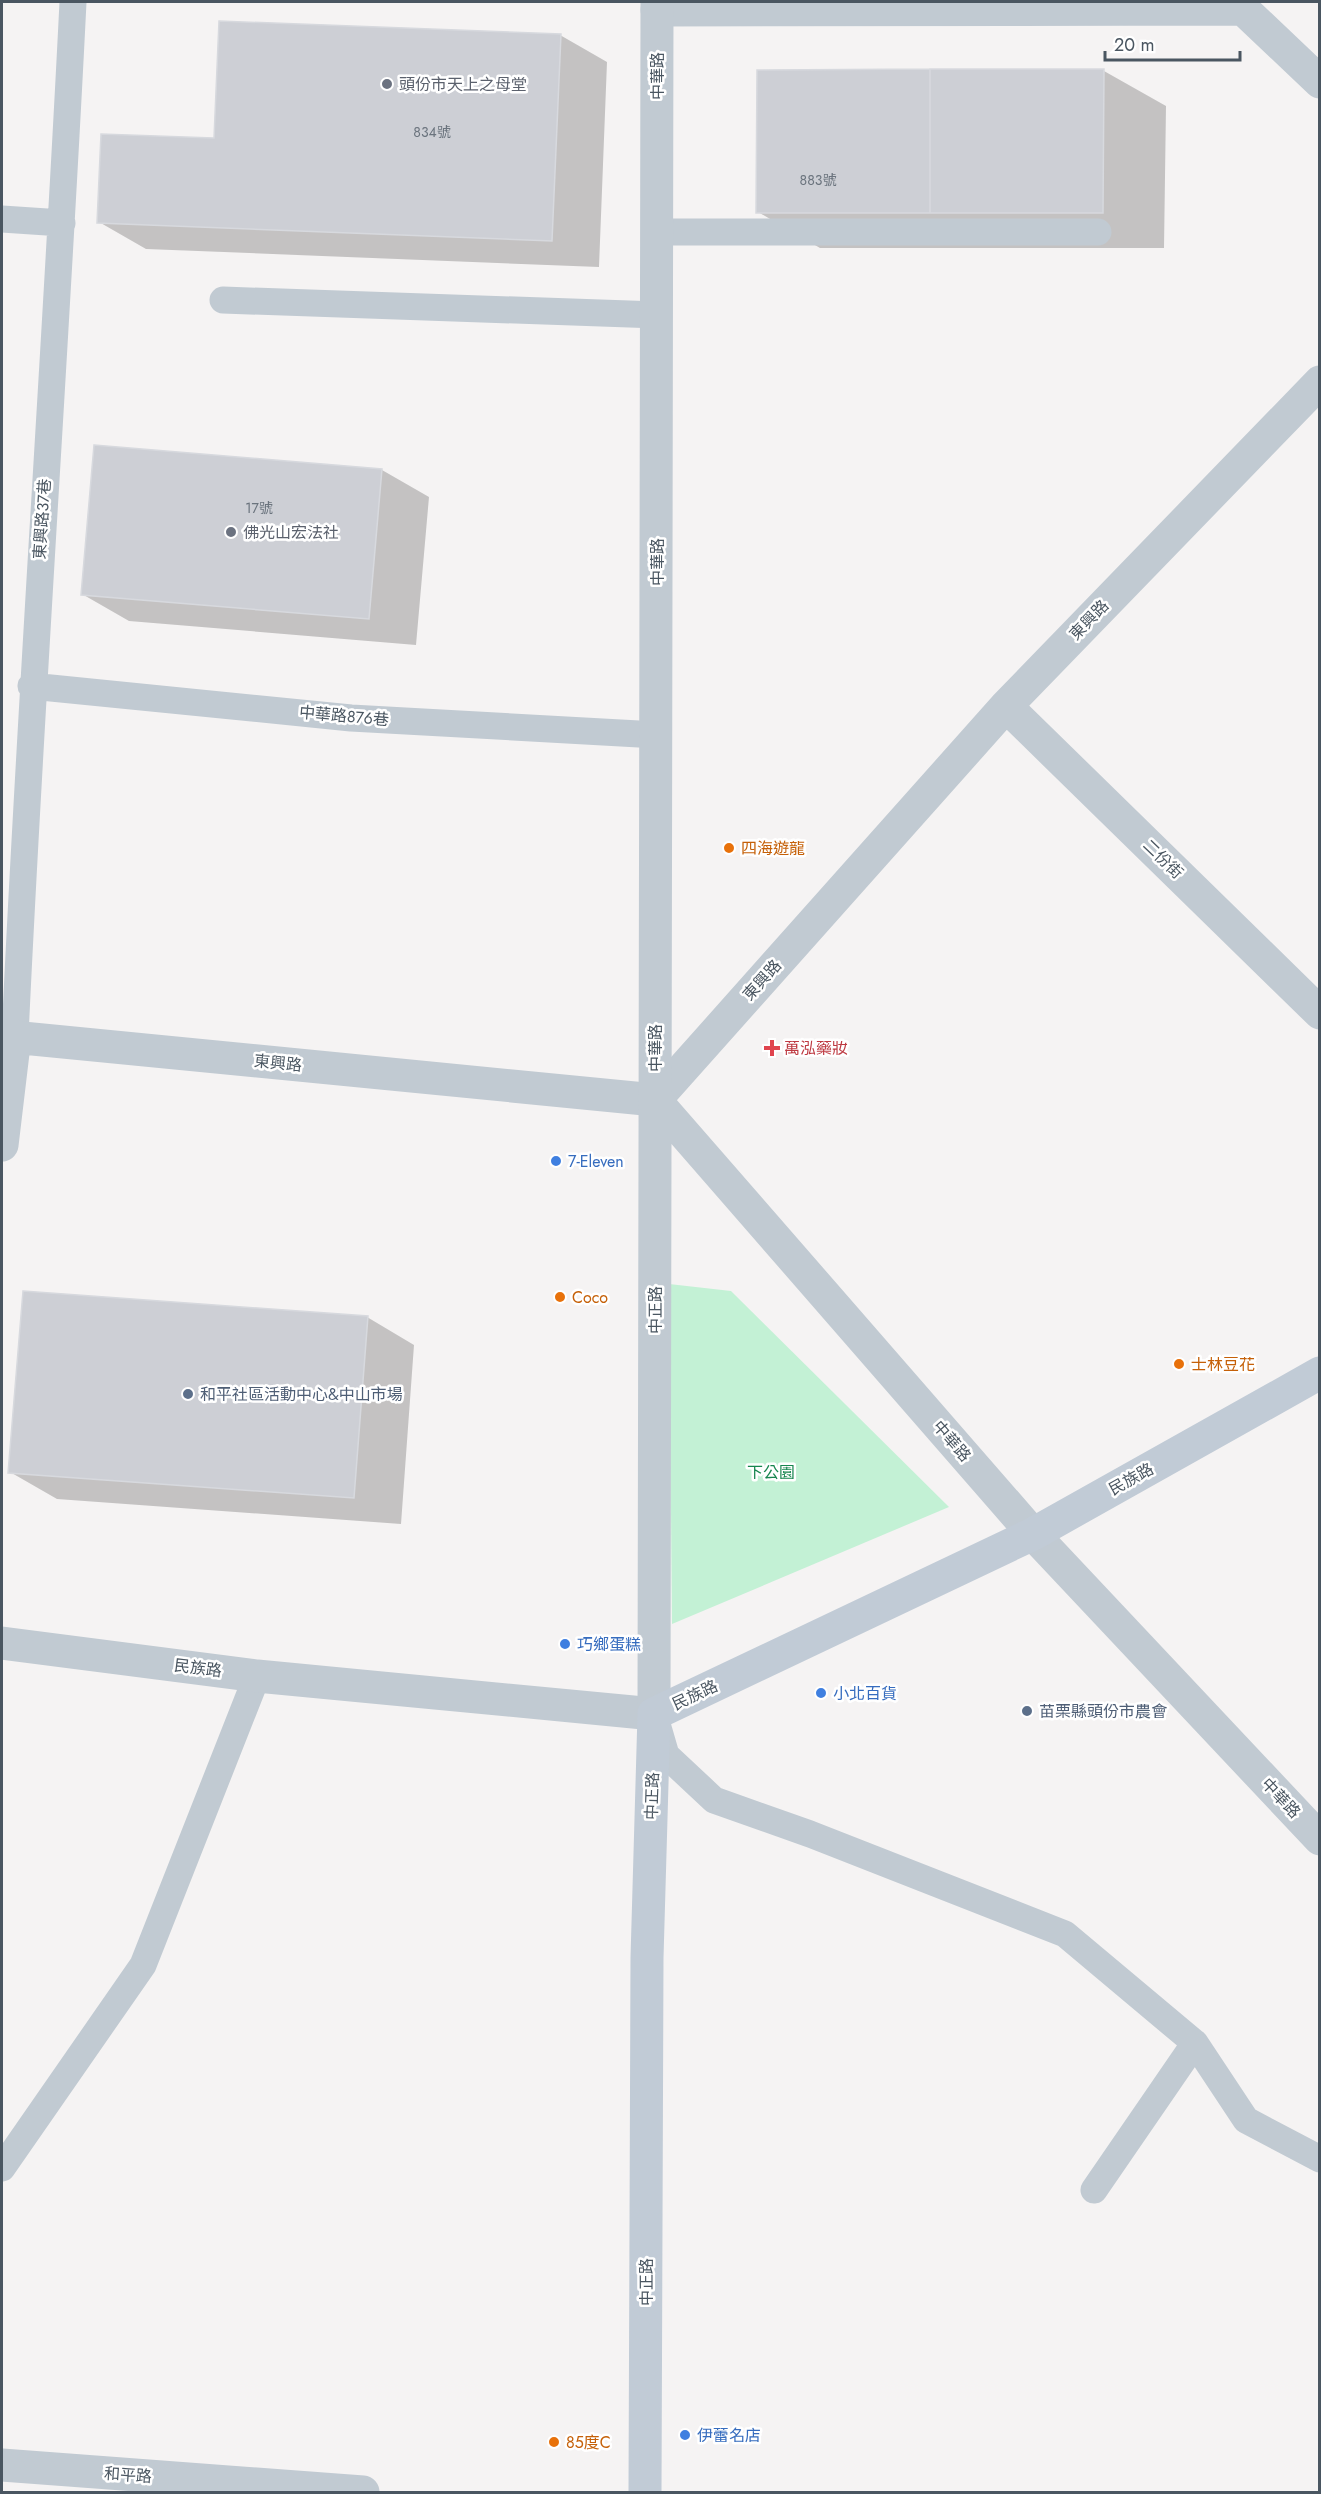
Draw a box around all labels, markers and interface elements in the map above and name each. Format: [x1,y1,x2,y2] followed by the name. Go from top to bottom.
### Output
[1105,24,1240,62] scale bar
[1114,32,1154,58] text: 20 m
[646,52,669,100] street label: 中華路
[399,73,527,96] place label: 頭份市天上之母堂
[380,77,394,91] marker: 頭份市天上之母堂
[413,122,451,142] house number: 834號
[800,170,836,190] house number: 883號
[28,478,56,560] street label: 東興路37巷
[245,498,273,518] house number: 17號
[243,521,339,544] place label: 佛光山宏法社
[224,525,238,539] marker: 佛光山宏法社
[646,538,669,586] street label: 中華路
[1064,595,1114,645] street label: 東興路
[298,701,390,731] street label: 中華路876巷
[1138,834,1188,884] street label: 二份街
[741,837,805,860] place label: 四海遊龍
[722,841,736,855] marker: 四海遊龍
[737,954,787,1006] street label: 東興路
[644,1024,667,1072] street label: 中華路
[784,1037,848,1060] place label: 萬泓藥妝
[765,1041,779,1055] marker: 萬泓藥妝
[253,1049,303,1077] street label: 東興路
[568,1150,624,1173] place label: 7-Eleven
[549,1154,563,1168] marker: 7-Eleven
[572,1286,608,1309] place label: Coco
[644,1286,667,1334] street label: 中正路
[553,1290,567,1304] marker: Coco
[1191,1353,1255,1376] place label: 士林豆花
[1172,1357,1186,1371] marker: 士林豆花
[200,1383,403,1406] place label: 和平社區活動中心&中山市場
[181,1387,195,1401] marker: 和平社區活動中心&中山市場
[928,1415,976,1467] street label: 中華路
[1104,1457,1158,1501] street label: 民族路
[747,1461,795,1484] park label: 下公園
[577,1633,641,1656] place label: 巧鄉蛋糕
[558,1637,572,1651] marker: 巧鄉蛋糕
[173,1654,223,1682] street label: 民族路
[668,1674,722,1716] street label: 民族路
[833,1682,897,1705] place label: 小北百貨
[814,1686,828,1700] marker: 小北百貨
[1039,1700,1167,1723] place label: 苗栗縣頭份市農會
[1020,1704,1034,1718] marker: 苗栗縣頭份市農會
[640,1772,664,1820] street label: 中正路
[1256,1773,1306,1823] street label: 中華路
[635,2258,658,2306] street label: 中正路
[697,2424,761,2447] place label: 伊蕾名店
[678,2428,692,2442] marker: 伊蕾名店
[566,2431,611,2454] place label: 85度C
[547,2435,561,2449] marker: 85度C
[103,2462,153,2488] street label: 和平路

